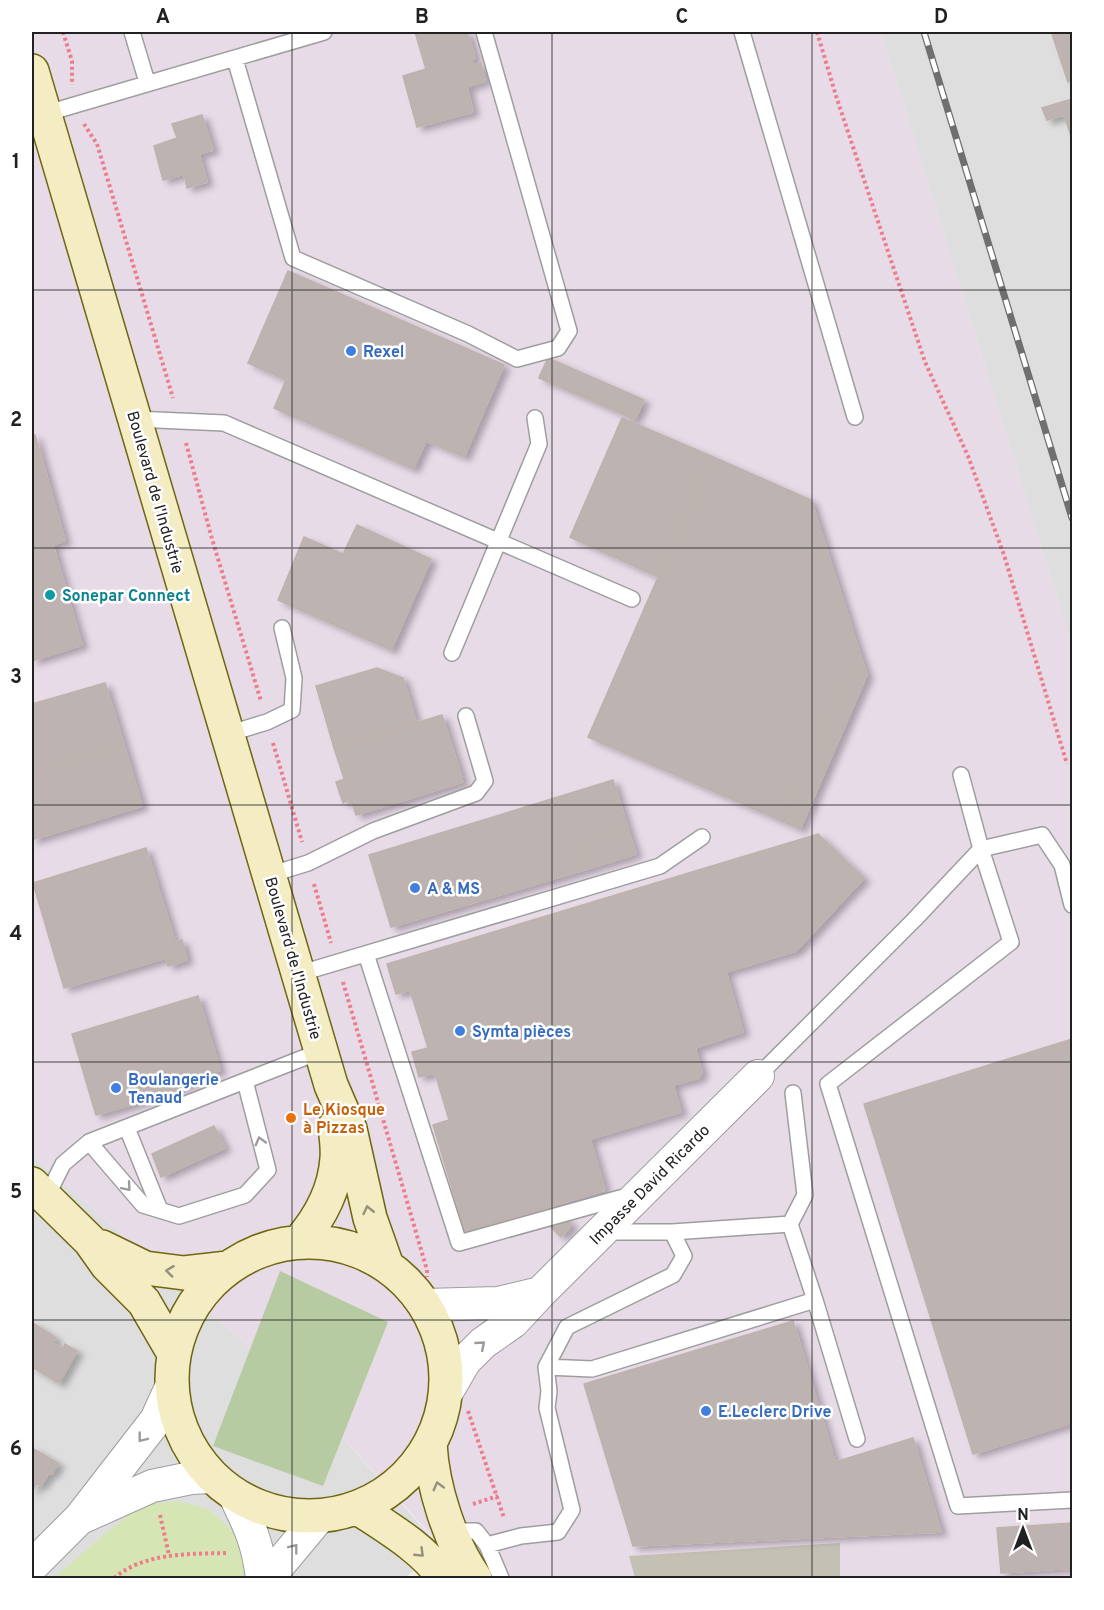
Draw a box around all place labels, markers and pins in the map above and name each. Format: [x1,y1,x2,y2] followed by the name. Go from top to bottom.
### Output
[363,343,404,363] place label: Rexel
[344,344,358,358] marker: Rexel
[62,587,190,607] place label: Sonepar Connect
[43,588,57,602] marker: Sonepar Connect
[427,880,480,900] place label: A & MS
[408,881,422,895] marker: A & MS
[472,1023,571,1043] place label: Symta pièces
[453,1024,467,1038] marker: Symta pièces
[128,1071,219,1109] place label: Boulangerie Tenaud
[109,1081,123,1095] marker: Boulangerie Tenaud
[303,1101,385,1139] place label: Le Kiosque à Pizzas
[284,1111,298,1125] marker: Le Kiosque à Pizzas
[718,1403,832,1423] place label: E.Leclerc Drive
[699,1404,713,1418] marker: E.Leclerc Drive

